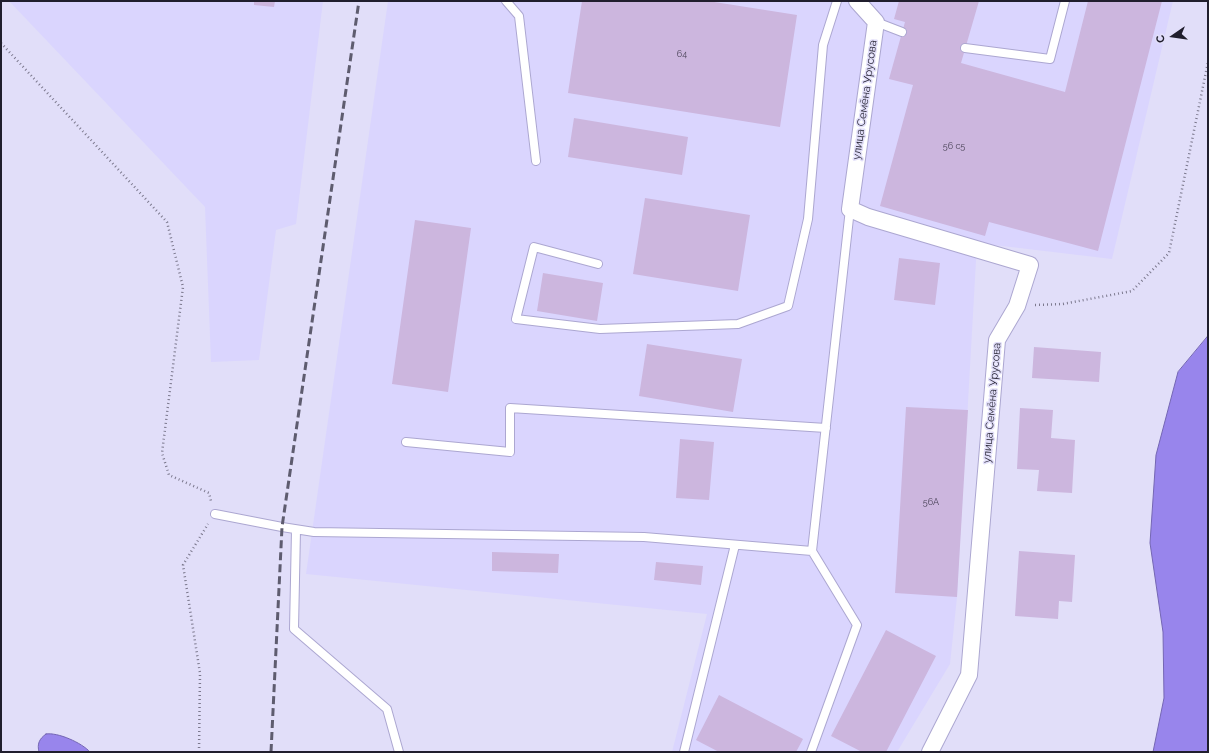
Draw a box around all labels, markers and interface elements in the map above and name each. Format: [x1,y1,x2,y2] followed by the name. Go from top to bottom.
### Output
[1153,16,1193,56] north arrow
[1154,34,1168,44] text: С
[850,39,880,161] street label: улица Семёна Урусова
[677,49,687,59] house number: 64
[943,141,965,151] house number: 56 с5
[980,342,1004,464] street label: улица Семёна Урусова
[923,497,939,507] house number: 56А

